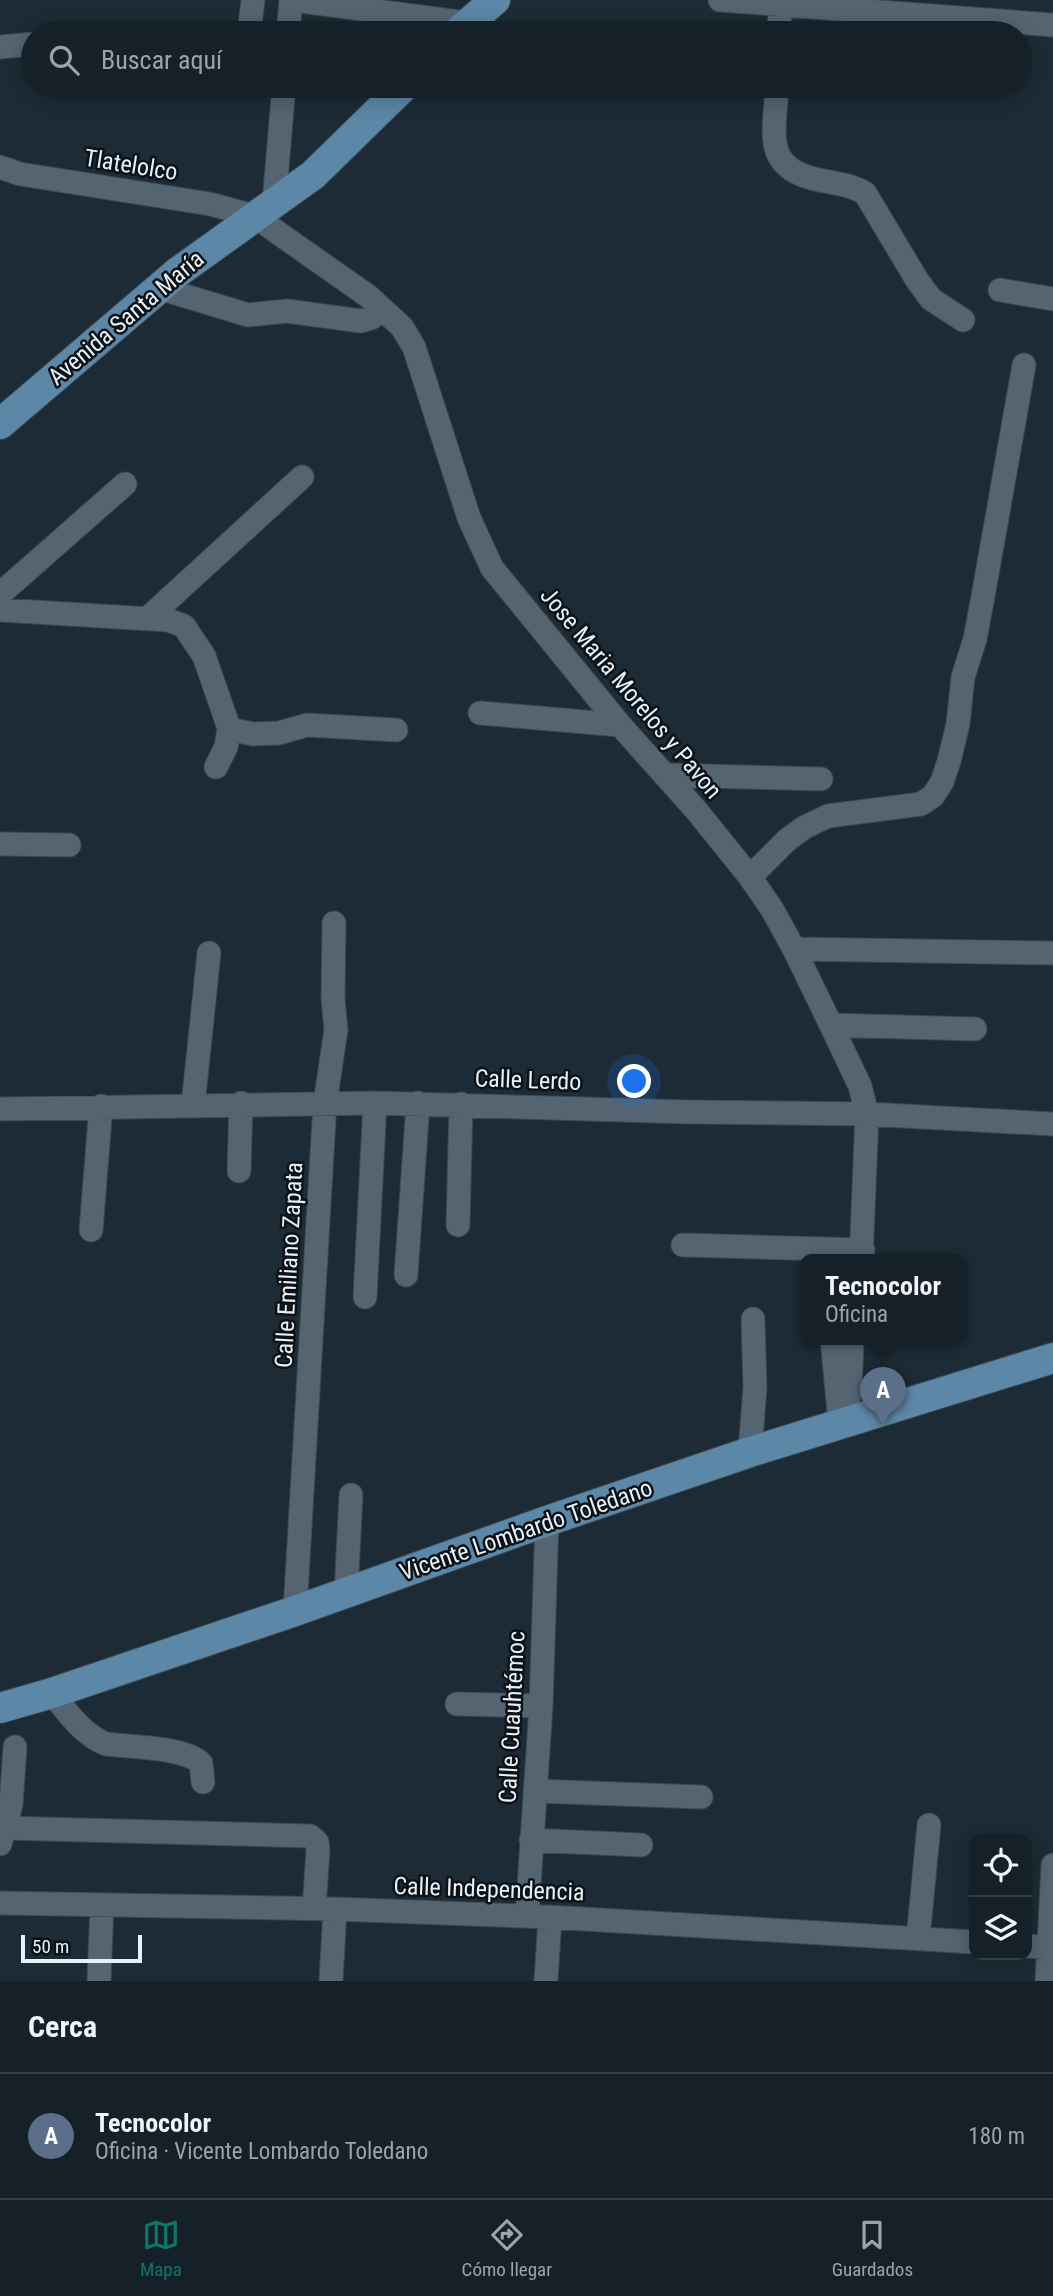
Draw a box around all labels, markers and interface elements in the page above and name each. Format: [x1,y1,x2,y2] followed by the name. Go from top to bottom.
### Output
[21,21,1032,98] search box
[45,41,83,79] icon: search
[101,45,222,75] text: Buscar aquí
[82,144,180,186] street label: Tlatelolco
[43,245,209,391] street label: Avenida Santa María
[534,582,728,804] street label: Jose Maria Morelos y Pavon
[474,1064,582,1096] street label: Calle Lerdo
[617,1064,651,1098] your location
[270,1161,308,1369] street label: Calle Emiliano Zapata
[799,1254,967,1345] popup
[825,1271,941,1301] text: Tecnocolor
[825,1301,888,1328] text: Oficina
[860,1367,906,1425] pin: A
[396,1474,656,1586] street label: Vicente Lombardo Toledano
[494,1630,530,1804] street label: Calle Cuauhtémoc
[969,1834,1032,1960] map controls
[969,1834,1032,1897] button: locate
[393,1872,585,1906] street label: Calle Independencia
[969,1897,1032,1960] button: layers
[21,1932,142,1964] scale bar
[32,1935,69,1958] text: 50 m
[28,2009,97,2044] text: Cerca
[95,2108,211,2138] text: Tecnocolor
[44,2123,58,2150] text: A
[968,2123,1025,2150] text: 180 m
[95,2138,428,2165] text: Oficina · Vicente Lombardo Toledano
[140,2216,182,2281] tab: Mapa
[462,2216,552,2281] tab: Cómo llegar
[832,2216,913,2281] tab: Guardados

